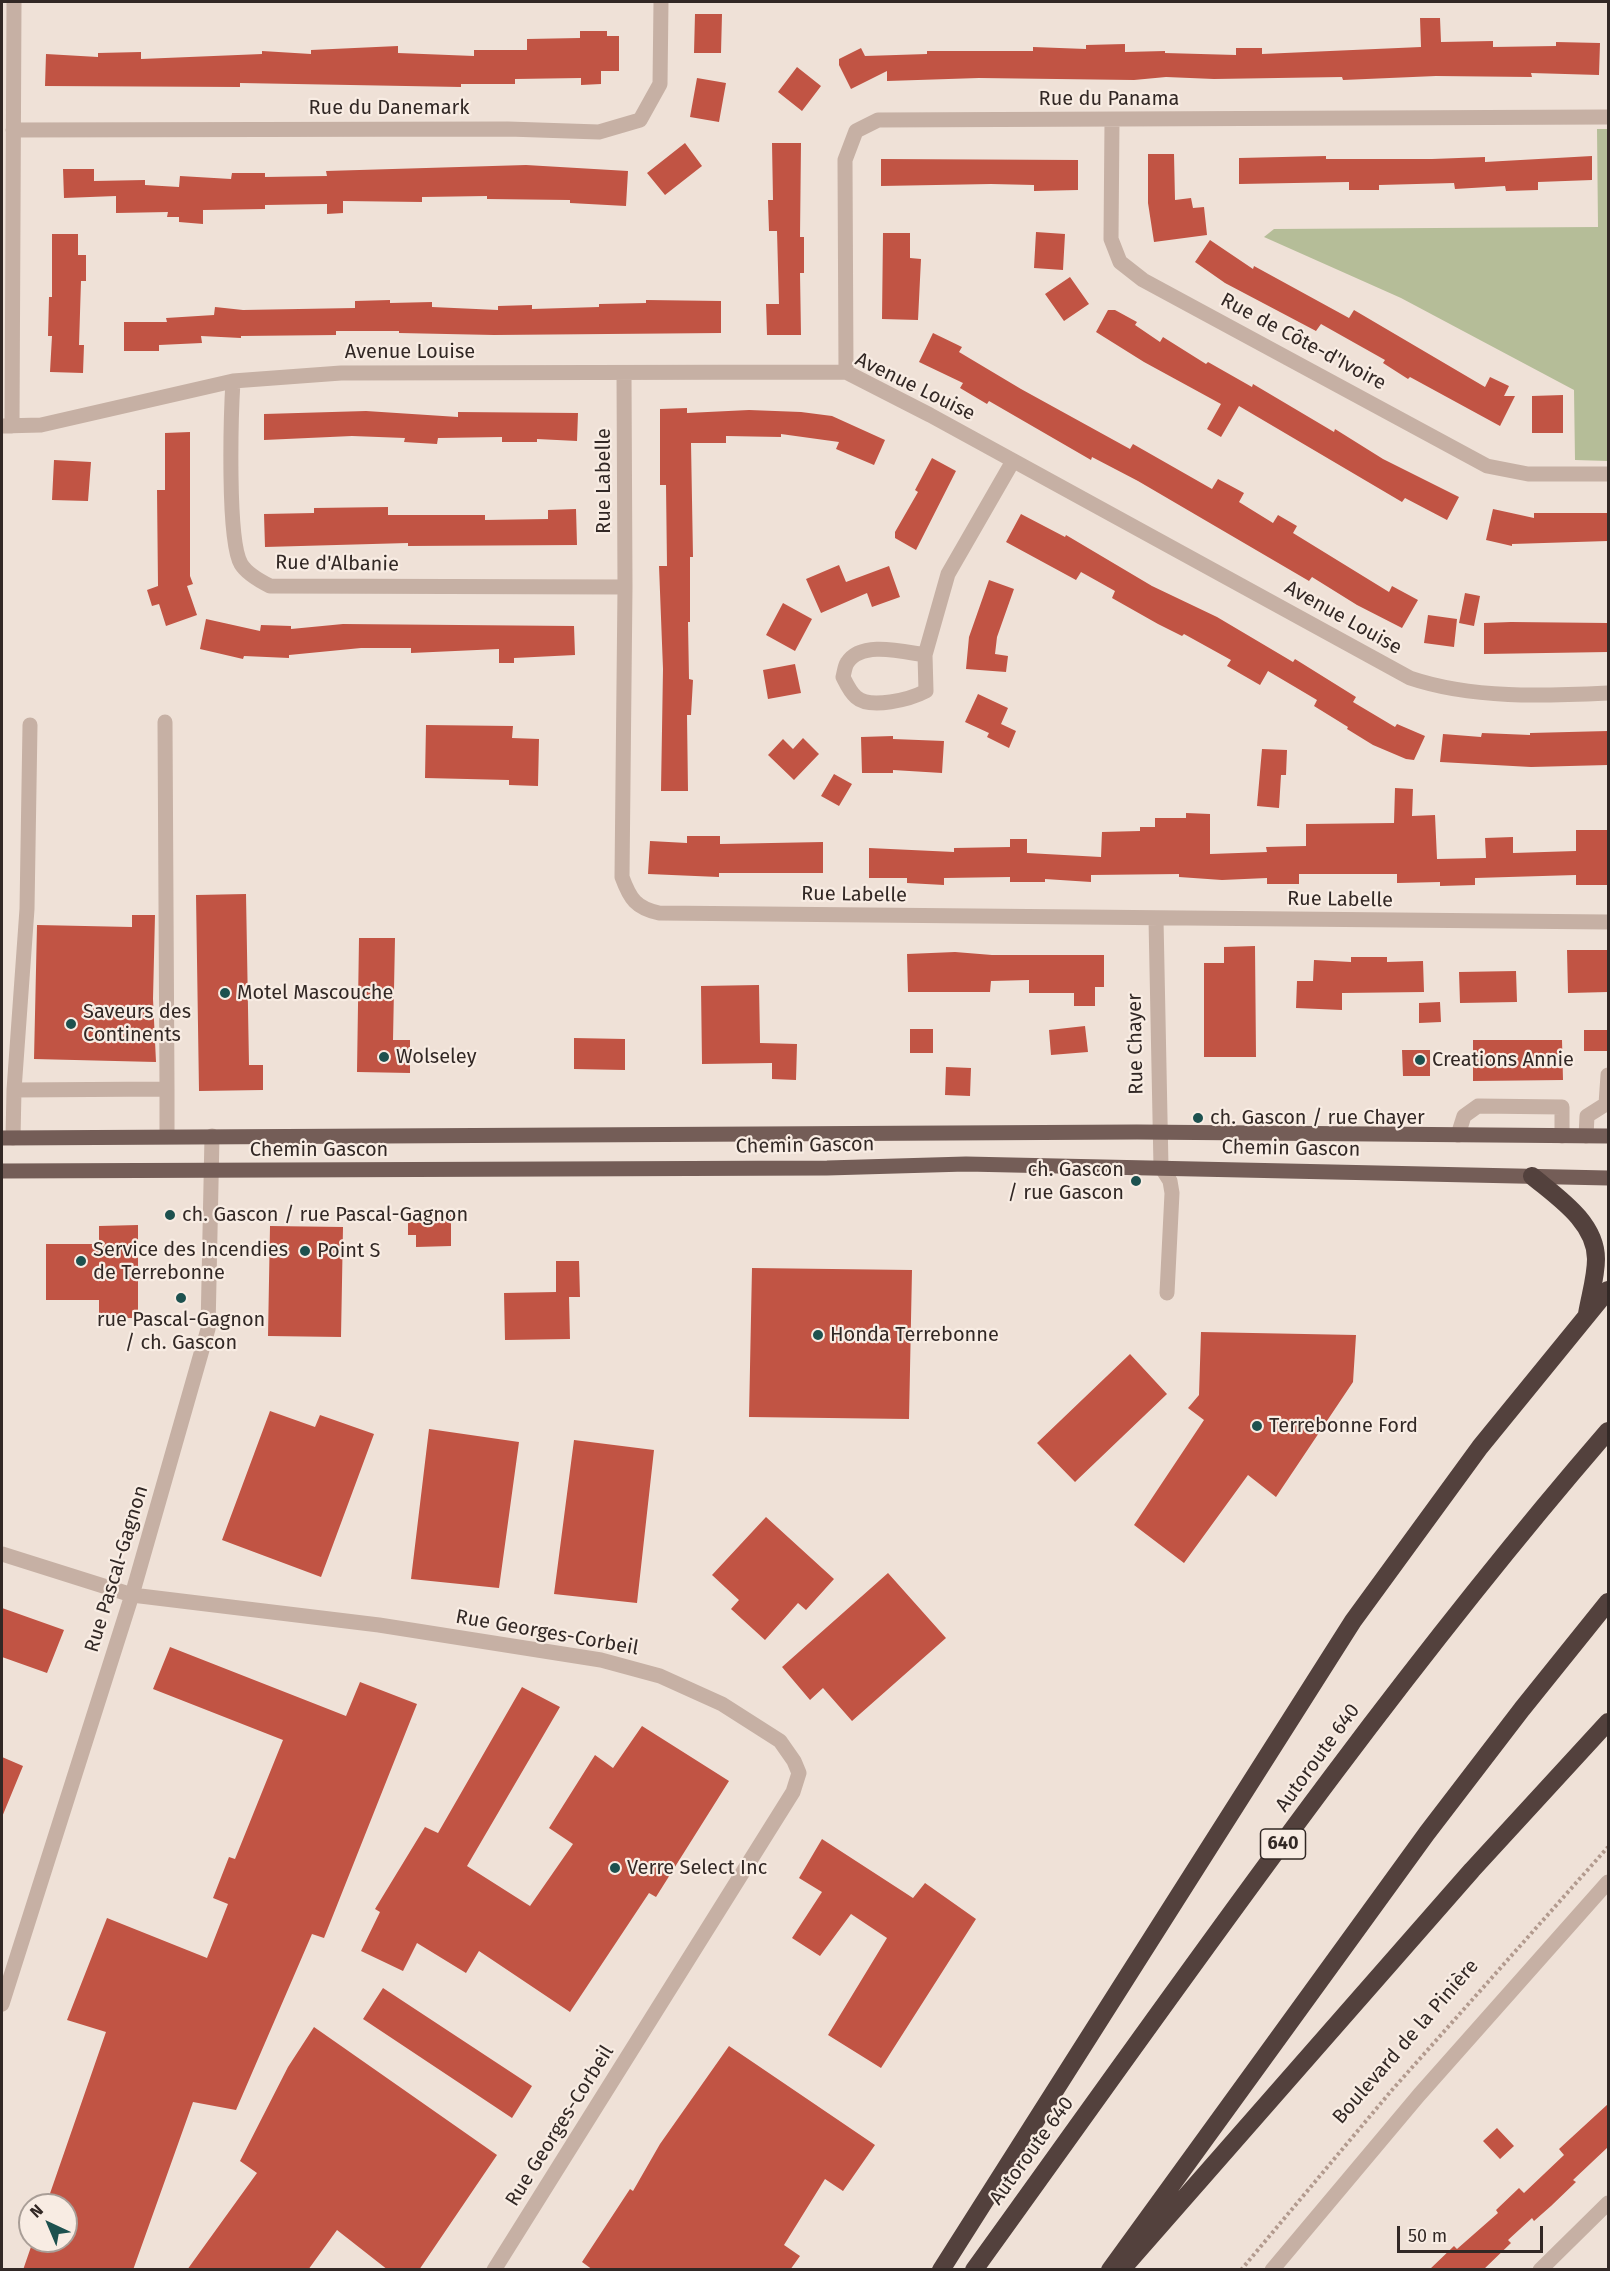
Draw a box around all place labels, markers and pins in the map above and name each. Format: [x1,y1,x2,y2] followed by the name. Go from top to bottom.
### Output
[237,981,393,1005] place label: Motel Mascouche
[218,986,232,1000] marker: Motel Mascouche
[83,1000,191,1047] place label: Saveurs des Continents
[64,1017,78,1031] marker: Saveurs des Continents
[396,1045,477,1069] place label: Wolseley
[1432,1048,1574,1072] place label: Creations Annie
[377,1050,391,1064] marker: Wolseley
[1413,1053,1427,1067] marker: Creations Annie
[1210,1106,1425,1130] place label: ch. Gascon / rue Chayer
[1191,1111,1205,1125] marker: ch. Gascon / rue Chayer
[1008,1158,1124,1205] place label: ch. Gascon / rue Gascon
[1129,1174,1143,1188] marker: ch. Gascon / rue Gascon
[182,1203,468,1227] place label: ch. Gascon / rue Pascal-Gagnon
[163,1208,177,1222] marker: ch. Gascon / rue Pascal-Gagnon
[93,1238,288,1285] place label: Service des Incendies de Terrebonne
[317,1239,380,1263] place label: Point S
[298,1244,312,1258] marker: Point S
[74,1254,88,1268] marker: Service des Incendies de Terrebonne
[174,1291,188,1305] marker: rue Pascal-Gagnon / ch. Gascon
[97,1308,265,1355] place label: rue Pascal-Gagnon / ch. Gascon
[830,1323,999,1347] place label: Honda Terrebonne
[811,1328,825,1342] marker: Honda Terrebonne
[1269,1414,1418,1438] place label: Terrebonne Ford
[1250,1419,1264,1433] marker: Terrebonne Ford
[627,1856,767,1880] place label: Verre Select Inc
[608,1861,622,1875] marker: Verre Select Inc

